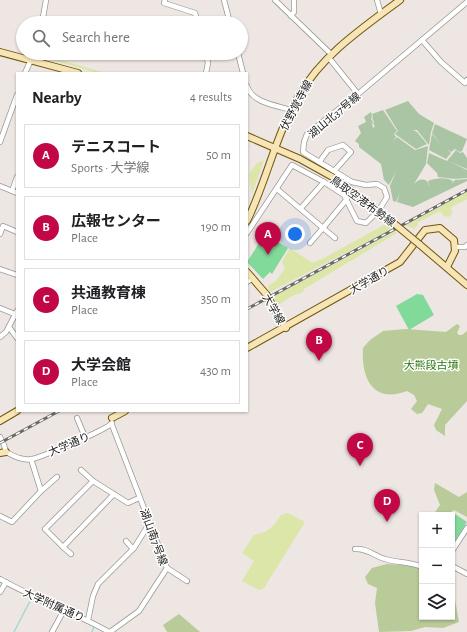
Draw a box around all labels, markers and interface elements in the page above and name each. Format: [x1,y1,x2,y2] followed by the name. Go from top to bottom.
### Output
[16,16,248,60] search box
[30,27,52,49] icon: search
[62,30,130,45] text: Search here
[278,78,314,132] street label: 伏野覚寺線
[32,89,82,106] text: Nearby
[306,90,362,140] street label: 湖山北37号線
[190,91,232,104] text: 4 results
[71,140,161,155] text: テニスコート
[42,149,50,162] text: A
[206,149,231,162] text: 50 m
[71,162,149,175] text: Sports · 大学線
[328,174,398,228] street label: 鳥取空港布勢線
[71,214,161,229] text: 広報センター
[42,221,50,234] text: B
[201,221,231,234] text: 190 m
[255,222,281,255] pin: A
[285,224,305,244] your location
[71,232,98,245] text: Place
[347,264,391,296] street label: 大学通り
[71,286,146,301] text: 共通教育棟
[261,292,287,326] street label: 大学線
[43,293,49,306] text: C
[201,293,231,306] text: 350 m
[71,304,98,317] text: Place
[306,328,332,361] pin: B
[71,358,131,373] text: 大学会館
[404,359,459,371] park label: 大熊段古墳
[42,365,50,378] text: D
[200,365,231,378] text: 430 m
[71,376,98,389] text: Place
[46,430,92,458] street label: 大学通り
[347,433,373,466] pin: C
[374,489,400,522] pin: D
[138,507,170,567] street label: 湖山南7号線
[419,512,455,620] map controls
[419,512,455,548] button: +
[419,548,455,584] button: −
[419,584,455,620] button: layers
[21,586,87,624] street label: 大学附属通り

